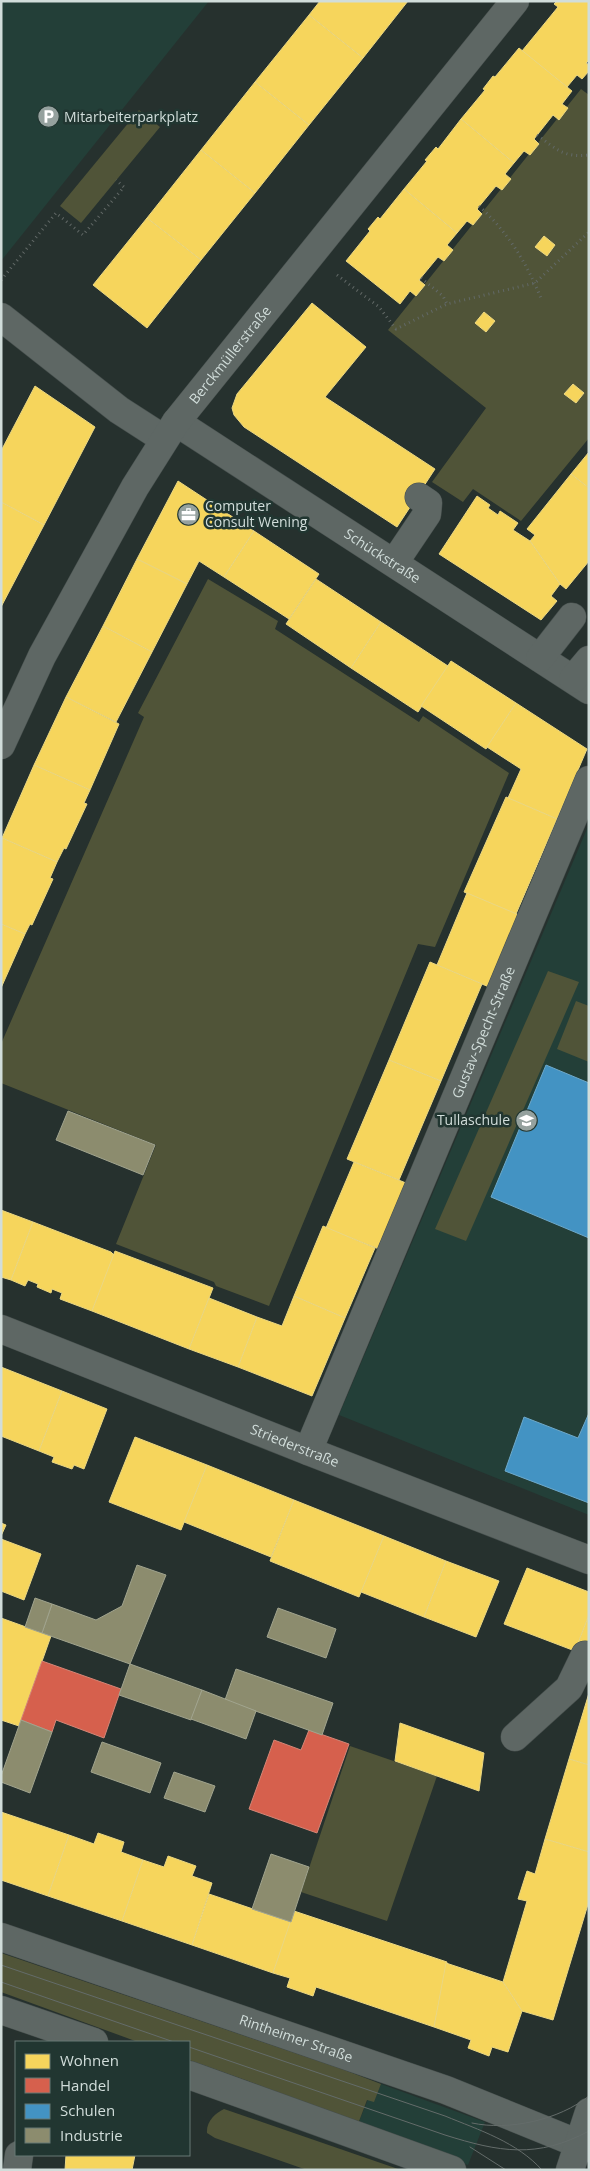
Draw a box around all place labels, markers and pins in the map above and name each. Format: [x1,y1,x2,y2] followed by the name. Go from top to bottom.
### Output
[36,105,60,129] parking icon: Mitarbeiterparkplatz
[64,107,198,126] place label: Mitarbeiterparkplatz
[205,496,308,531] place label: Computer Consult Wening
[177,502,201,526] office icon: Computer Consult Wening
[514,1108,538,1132] school or university icon: Tullaschule
[437,1110,510,1129] place label: Tullaschule

